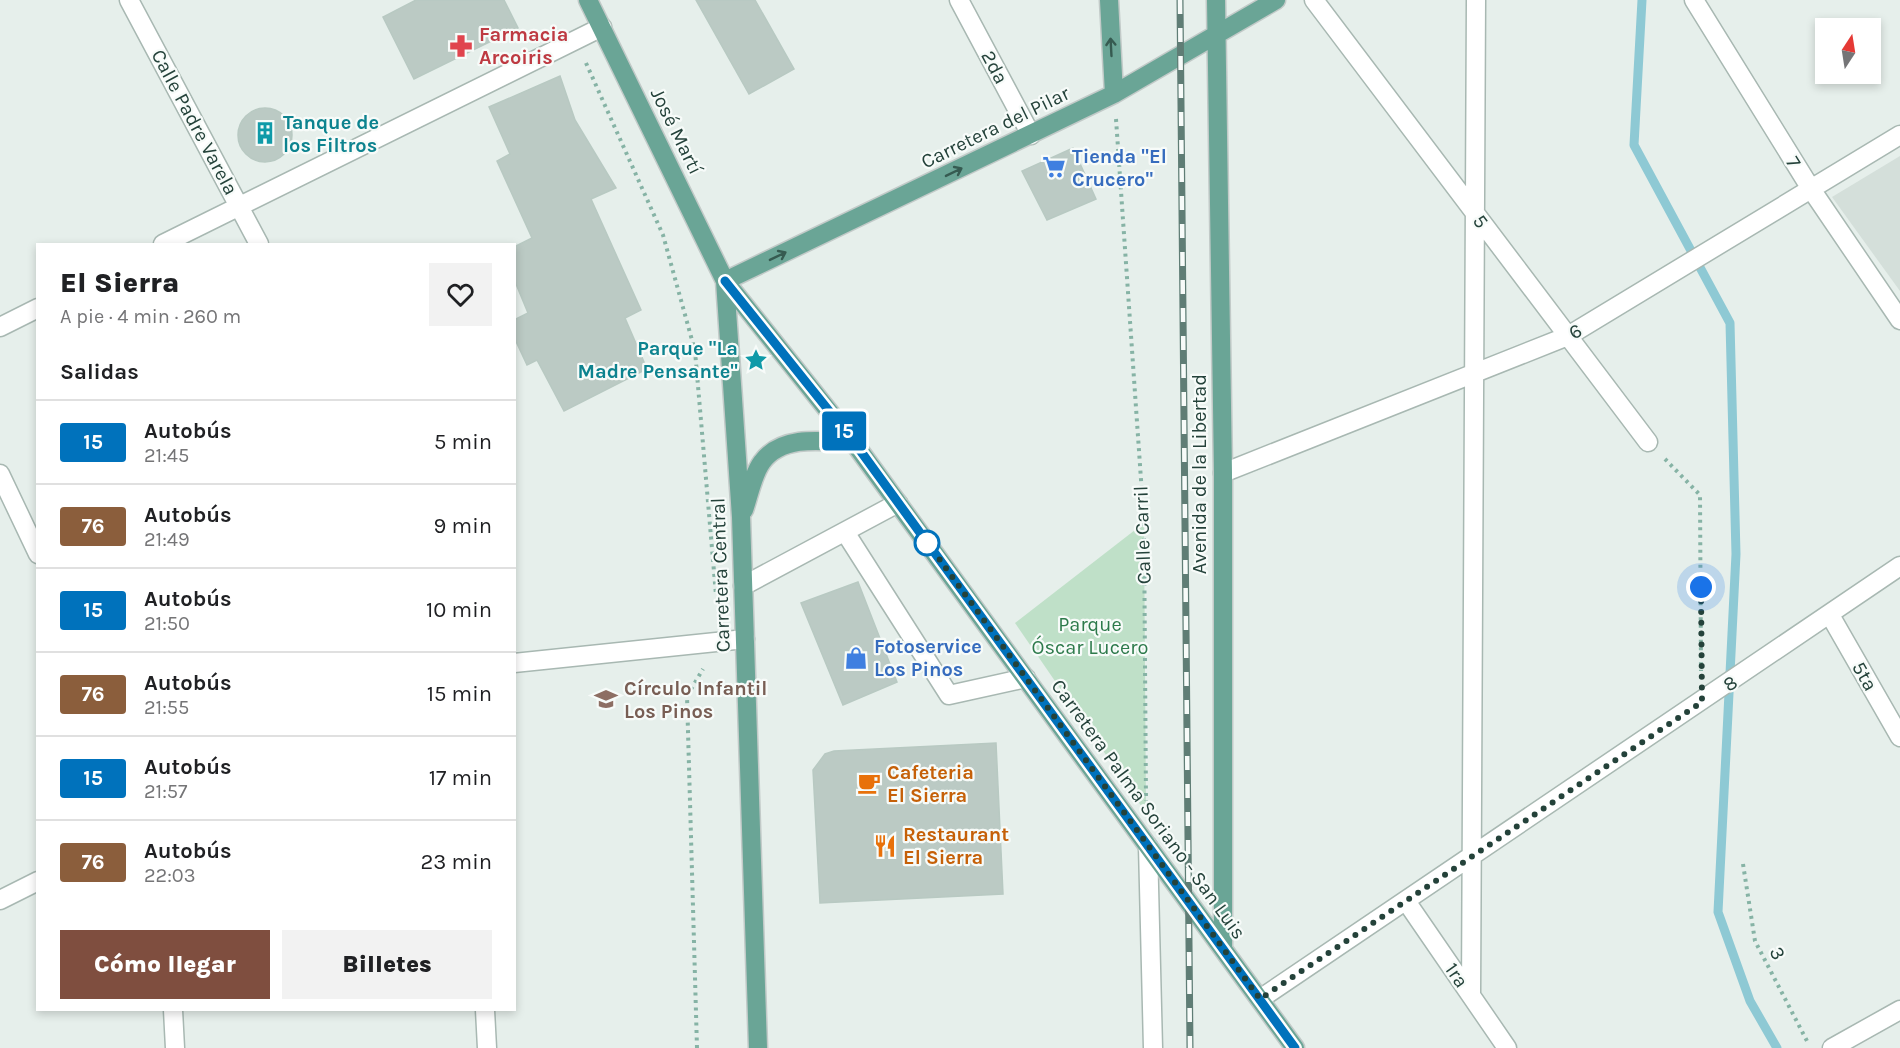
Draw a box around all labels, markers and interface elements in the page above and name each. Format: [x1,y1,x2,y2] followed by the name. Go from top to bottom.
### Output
[1815,18,1881,84] north arrow
[1815,18,1881,84] map controls
[479,23,569,69] place label: Farmacia Arcoiris
[448,33,474,59] pharmacy icon: Farmacia Arcoiris
[1106,38,1117,58] one-way arrow
[147,46,243,199] street label: Calle Padre Varela
[976,47,1013,88] street label: 2da
[917,81,1074,173] street label: Carretera del Pilar
[646,84,707,178] street label: José Martí
[283,111,379,157] place label: Tanque de los Filtros
[252,120,278,146] building icon: Tanque de los Filtros
[1072,145,1167,191] place label: Tienda "El Crucero"
[1781,152,1806,173] street label: 7
[1041,154,1067,180] supermarket icon: Tienda "El Crucero"
[944,165,962,177] one-way arrow
[1468,210,1493,233] street label: 5
[768,250,786,261] one-way arrow
[429,263,492,326] button: heart
[60,266,179,299] text: El Sierra
[60,305,241,328] text: A pie · 4 min · 260 m
[1565,319,1586,344] street label: 6
[578,337,738,383] place label: Parque "La Madre Pensante"
[743,347,769,373] place icon: Parque "La Madre Pensante"
[60,359,139,385] text: Salidas
[1188,374,1211,574] street label: Avenida de la Libertad
[817,412,871,450] line badge: 15
[144,418,232,444] text: Autobús
[834,419,854,443] text: 15
[434,429,492,455] text: 5 min
[83,430,103,454] text: 15
[144,444,189,467] text: 21:45
[1129,485,1156,585] street label: Calle Carril
[706,497,735,653] street label: Carretera Central
[144,502,232,528] text: Autobús
[434,513,492,539] text: 9 min
[81,514,105,538] text: 76
[144,528,190,551] text: 21:49
[914,530,940,556] unlabelled marker
[1686,572,1716,602] your location
[144,586,232,612] text: Autobús
[426,597,492,623] text: 10 min
[83,598,103,622] text: 15
[144,612,190,635] text: 21:50
[1032,613,1148,659] park label: Parque Óscar Lucero
[874,635,982,681] place label: Fotoservice Los Pinos
[843,645,869,671] shop icon: Fotoservice Los Pinos
[1847,658,1882,695] street label: 5ta
[144,670,232,696] text: Autobús
[1719,670,1742,696] street label: 8
[1047,675,1251,944] street label: Carretera Palma Soriano - San Luis
[624,677,767,723] place label: Círculo Infantil Los Pinos
[427,681,492,707] text: 15 min
[81,682,105,706] text: 76
[593,686,619,712] school or university icon: Círculo Infantil Los Pinos
[144,696,189,719] text: 21:55
[144,754,232,780] text: Autobús
[887,761,974,807] place label: Cafeteria El Sierra
[429,765,492,791] text: 17 min
[83,766,103,790] text: 15
[856,770,882,796] cafe icon: Cafeteria El Sierra
[144,780,188,803] text: 21:57
[903,823,1009,869] place label: Restaurant El Sierra
[872,833,898,859] restaurant icon: Restaurant El Sierra
[144,838,232,864] text: Autobús
[421,849,492,875] text: 23 min
[81,850,105,874] text: 76
[144,864,195,887] text: 22:03
[60,930,270,999] button: Cómo llegar
[282,930,492,999] button: Billetes
[1765,943,1790,964] street label: 3
[1440,959,1473,992] street label: 1ra

